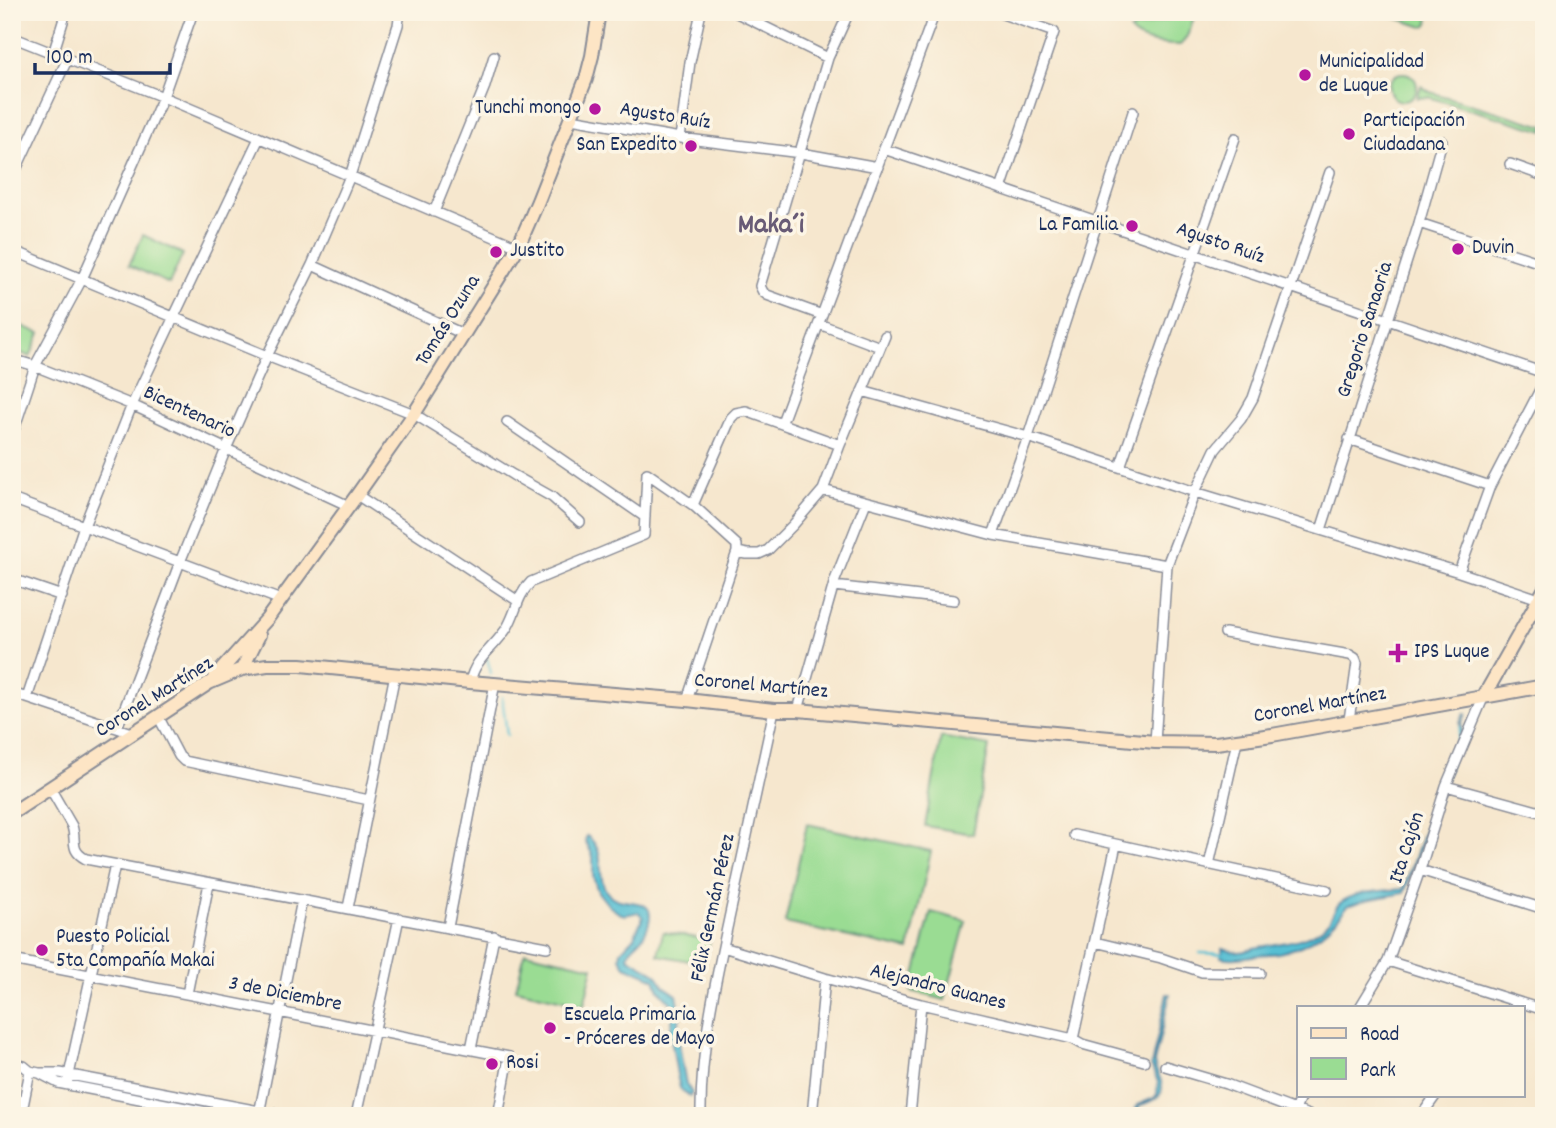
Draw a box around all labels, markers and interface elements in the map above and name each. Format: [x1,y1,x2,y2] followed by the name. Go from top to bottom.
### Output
[35,32,170,76] scale bar
[46,44,93,74] text: 100 m
[1319,48,1424,102] place label: Municipalidad de Luque
[1297,67,1313,83] marker: Municipalidad de Luque
[475,94,581,124] place label: Tunchi mongo
[617,95,713,139] street label: Agusto Ruíz
[587,101,603,117] marker: Tunchi mongo
[1363,107,1465,161] place label: Participación Ciudadana
[1341,126,1357,142] marker: Participación Ciudadana
[576,131,677,161] place label: San Expedito
[683,138,699,154] marker: San Expedito
[738,207,804,247] district label: Maka´i
[1039,211,1119,241] place label: La Familia
[1172,215,1268,273] street label: Agusto Ruíz
[1124,218,1140,234] marker: La Familia
[1472,234,1514,264] place label: Duvin
[510,237,564,267] place label: Justito
[1450,241,1466,257] marker: Duvin
[488,244,504,260] marker: Justito
[1330,257,1402,402] street label: Gregorio Sanaoria
[409,268,490,373] street label: Tomás Ozuna
[138,379,240,447] street label: Bicentenario
[1414,638,1489,668] place label: IPS Luque
[1388,643,1408,663] marker: IPS Luque
[90,650,220,746] street label: Coronel Martínez
[693,666,829,708] street label: Coronel Martínez
[1251,680,1389,732] street label: Coronel Martínez
[1382,808,1434,888] street label: Ita Cajón
[684,831,744,985] street label: Félix Germán Pérez
[56,923,215,977] place label: Puesto Policial 5ta Compañía Makai
[34,942,50,958] marker: Puesto Policial 5ta Compañía Makai
[867,957,1009,1019] street label: Alejandro Guanes
[226,969,344,1021] street label: 3 de Diciembre
[564,1001,715,1055] place label: Escuela Primaria - Próceres de Mayo
[1297,1006,1524,1096] legend
[542,1020,558,1036] marker: Escuela Primaria - Próceres de Mayo
[1360,1021,1399,1051] text: Road
[506,1049,538,1079] place label: Rosi
[484,1056,500,1072] marker: Rosi
[1360,1057,1396,1087] text: Park

